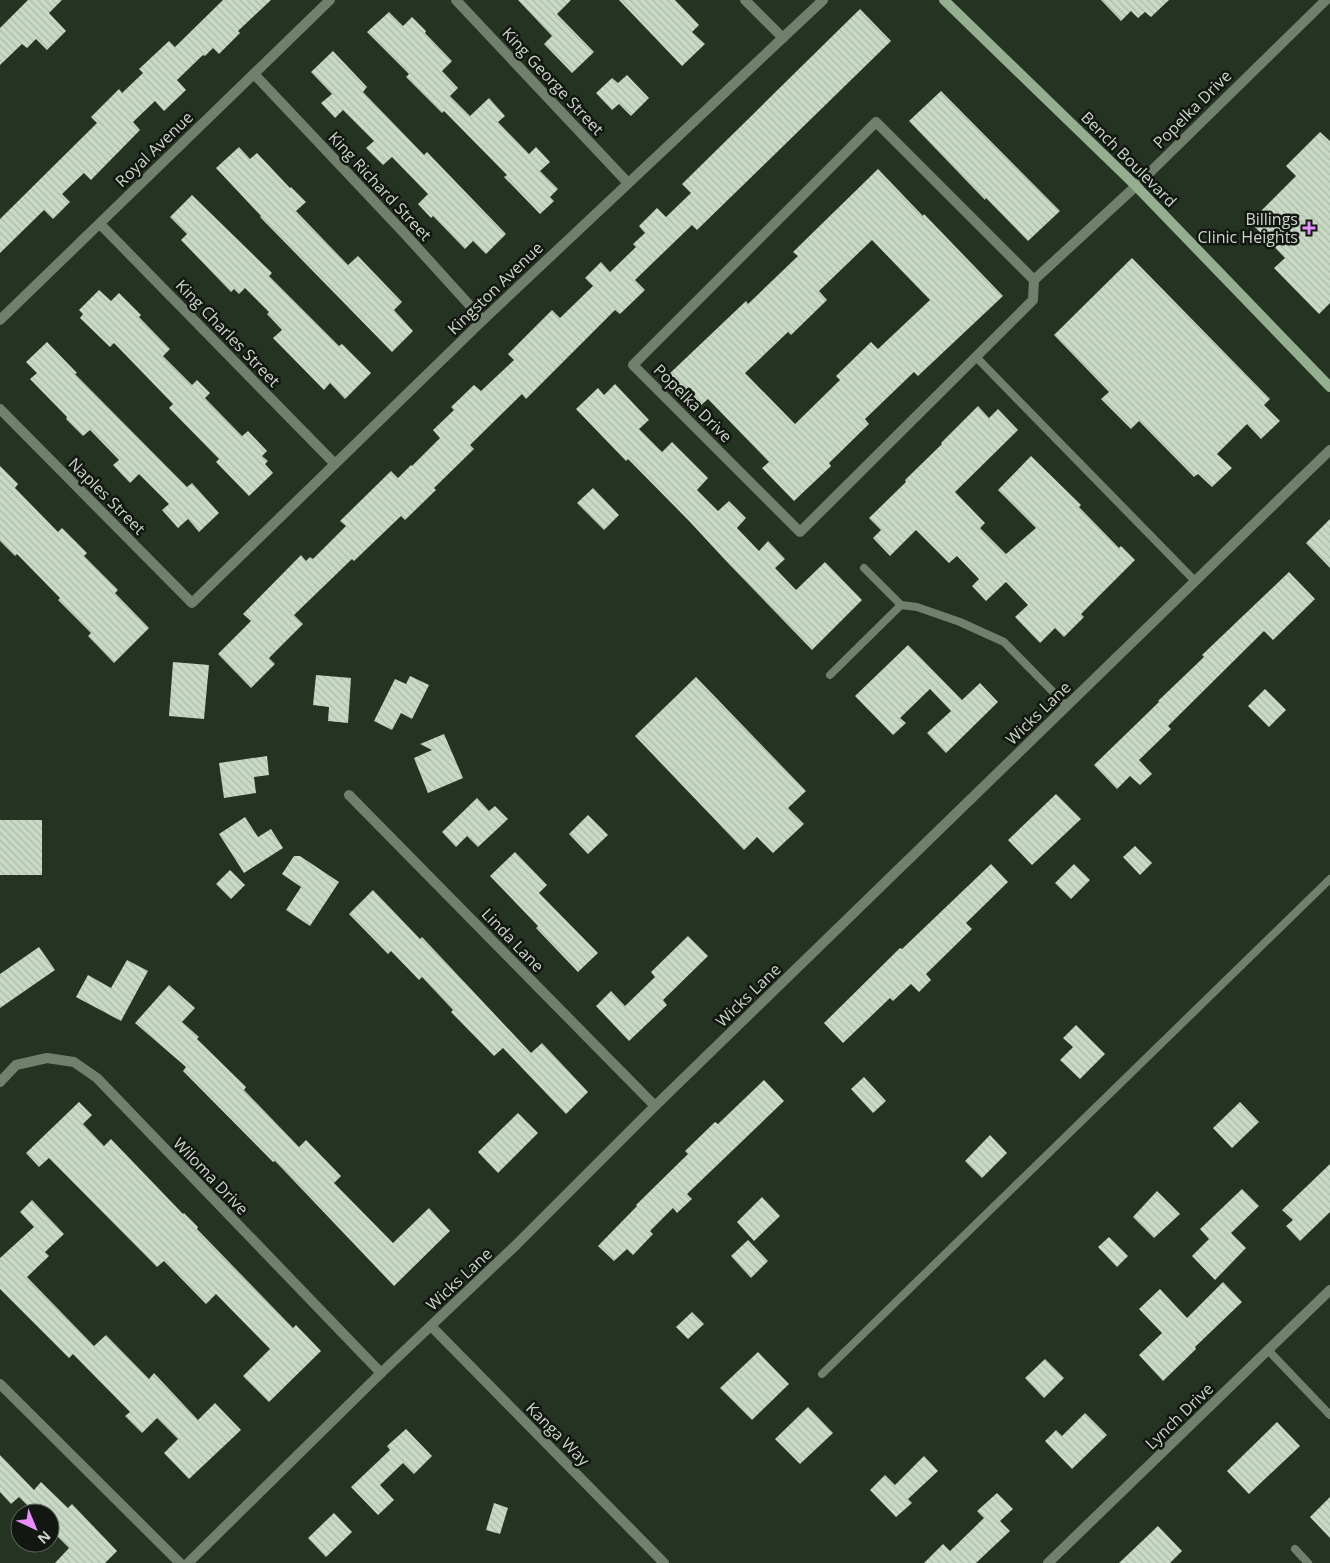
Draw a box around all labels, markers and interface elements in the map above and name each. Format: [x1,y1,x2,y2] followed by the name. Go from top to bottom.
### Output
[497,22,609,140] street label: King George Street
[1148,65,1236,153] street label: Popelka Drive
[110,106,198,192] street label: Royal Avenue
[1076,106,1182,212] street label: Bench Boulevard
[324,127,437,246] street label: King Richard Street
[1198,208,1298,248] place label: Billings Clinic Heights
[1302,221,1316,235] marker: Billings Clinic Heights
[442,237,548,339] street label: Kingston Avenue
[171,275,285,392] street label: King Charles Street
[649,359,737,447] street label: Popelka Drive
[64,453,150,539] street label: Naples Street
[1001,676,1075,750] street label: Wicks Lane
[477,903,549,977] street label: Linda Lane
[711,958,785,1032] street label: Wicks Lane
[169,1133,253,1219] street label: Wiloma Drive
[421,1243,497,1315] street label: Wicks Lane
[1140,1378,1218,1454] street label: Lynch Drive
[521,1397,595,1471] street label: Kanga Way
[10,1503,60,1553] north arrow
[34,1527,55,1549] text: N

